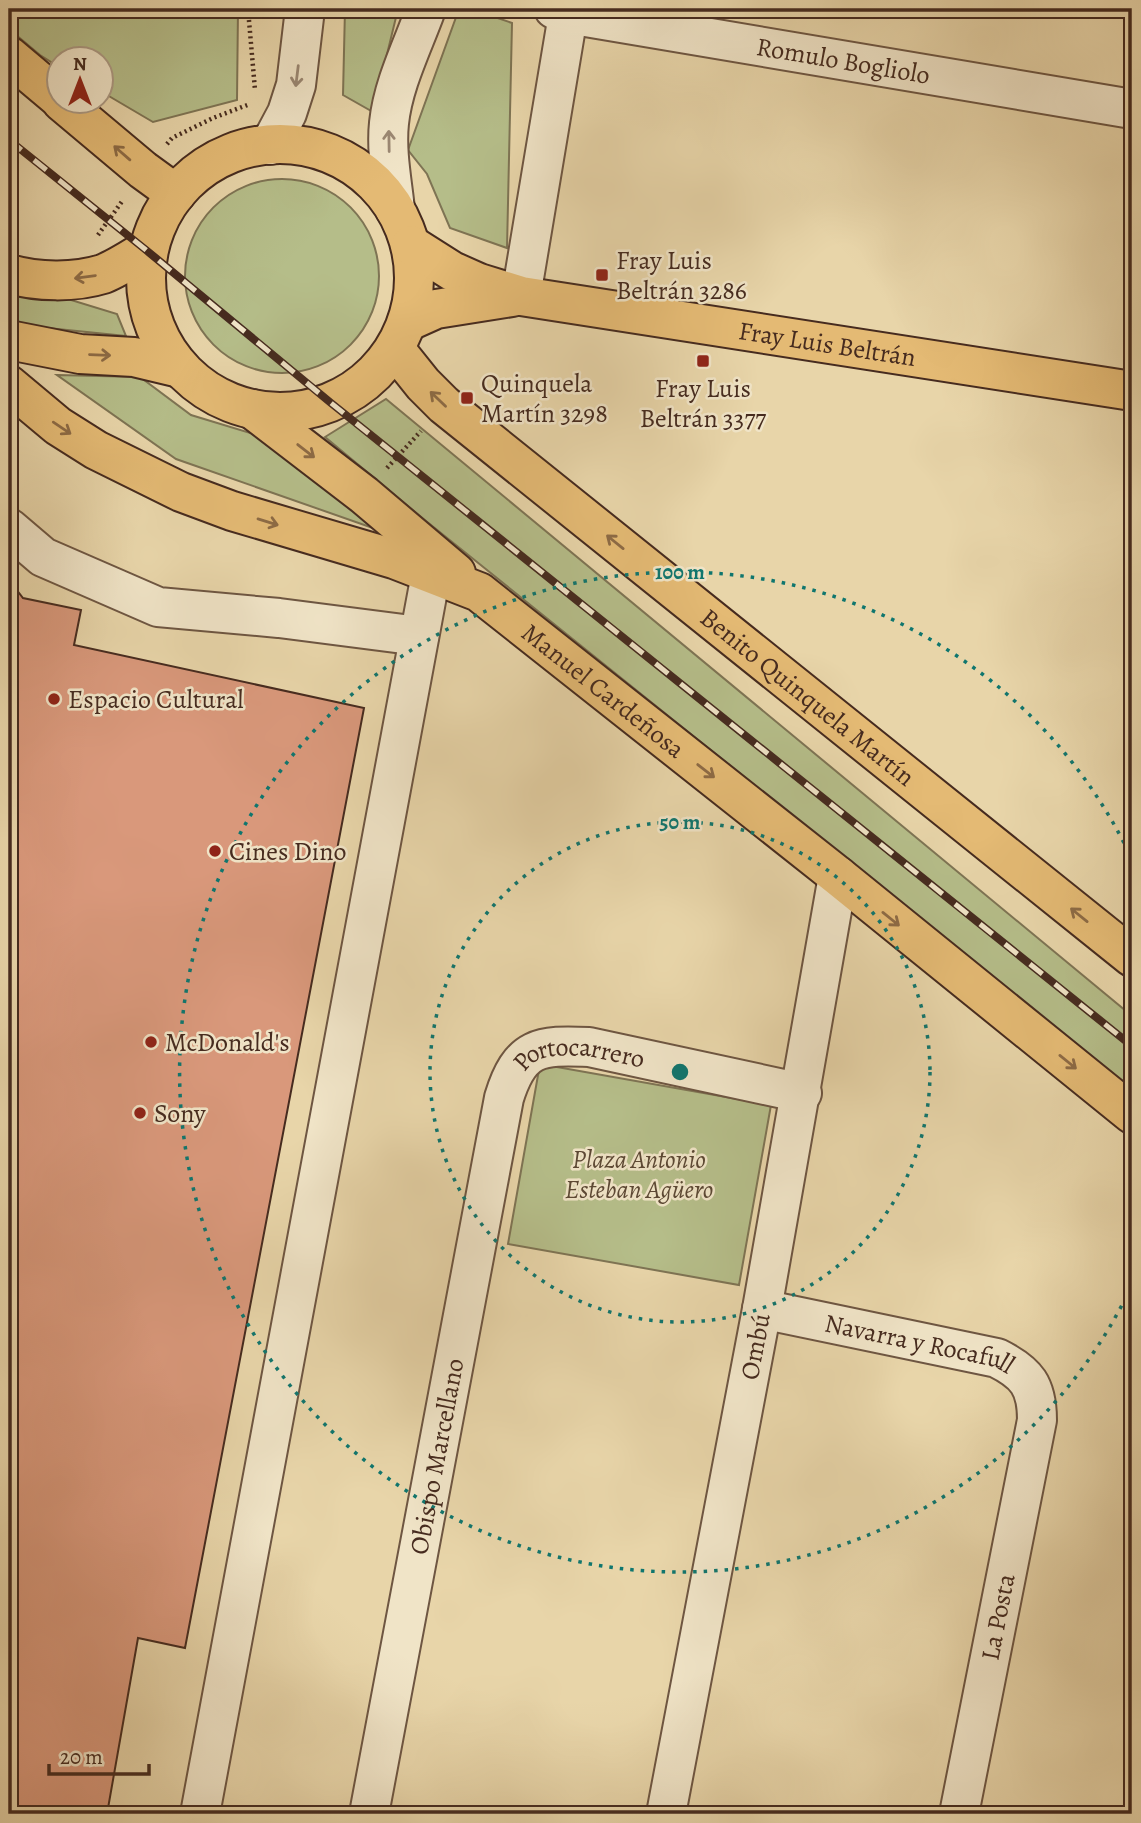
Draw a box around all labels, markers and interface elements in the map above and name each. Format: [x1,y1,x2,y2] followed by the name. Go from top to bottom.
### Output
[754,29,933,92] street label: Romulo Bogliolo
[46,46,116,116] north arrow
[73,51,87,77] text: N
[290,65,303,87] one-way arrow
[383,130,396,153] one-way arrow
[113,145,131,161] one-way arrow
[616,243,747,308] place label: Fray Luis Beltrán 3286
[594,267,610,283] marker: Fray Luis Beltrán 3286
[74,271,97,284] one-way arrow
[736,313,918,375] street label: Fray Luis Beltrán
[88,348,111,361] one-way arrow
[695,353,711,369] marker: Fray Luis Beltrán 3377
[481,366,608,431] place label: Quinquela Martín 3298
[640,371,766,436] place label: Fray Luis Beltrán 3377
[459,390,475,406] marker: Quinquela Martín 3298
[430,391,448,408] one-way arrow
[52,421,71,435] one-way arrow
[296,443,315,458] one-way arrow
[257,516,279,529] one-way arrow
[607,535,625,550] one-way arrow
[655,558,705,586] text: 100 m
[693,600,922,794] street label: Benito Quinquela Martín
[515,615,693,766] street label: Manuel Cardeñosa
[68,682,244,717] place label: Espacio Cultural
[46,691,62,707] marker: Espacio Cultural
[696,763,714,779] one-way arrow
[660,808,701,836] text: 50 m
[229,834,346,869] place label: Cines Dino
[207,843,223,859] marker: Cines Dino
[1070,907,1089,922] one-way arrow
[882,911,900,927] one-way arrow
[165,1025,290,1060] place label: McDonald's
[504,1029,648,1078] street label: Portocarrero
[143,1034,159,1050] marker: McDonald's
[1059,1055,1077,1070] one-way arrow
[668,1060,692,1084] centre of rings
[154,1096,206,1131] place label: Sony
[132,1105,148,1121] marker: Sony
[565,1142,713,1207] park label: Plaza Antonio Esteban Agüero
[821,1305,1022,1382] street label: Navarra y Rocafull
[731,1309,779,1383] street label: Ombú
[401,1355,472,1557] street label: Obispo Marcellano
[972,1571,1024,1663] street label: La Posta
[49,1732,149,1776] scale bar
[60,1743,103,1771] text: 20 m

